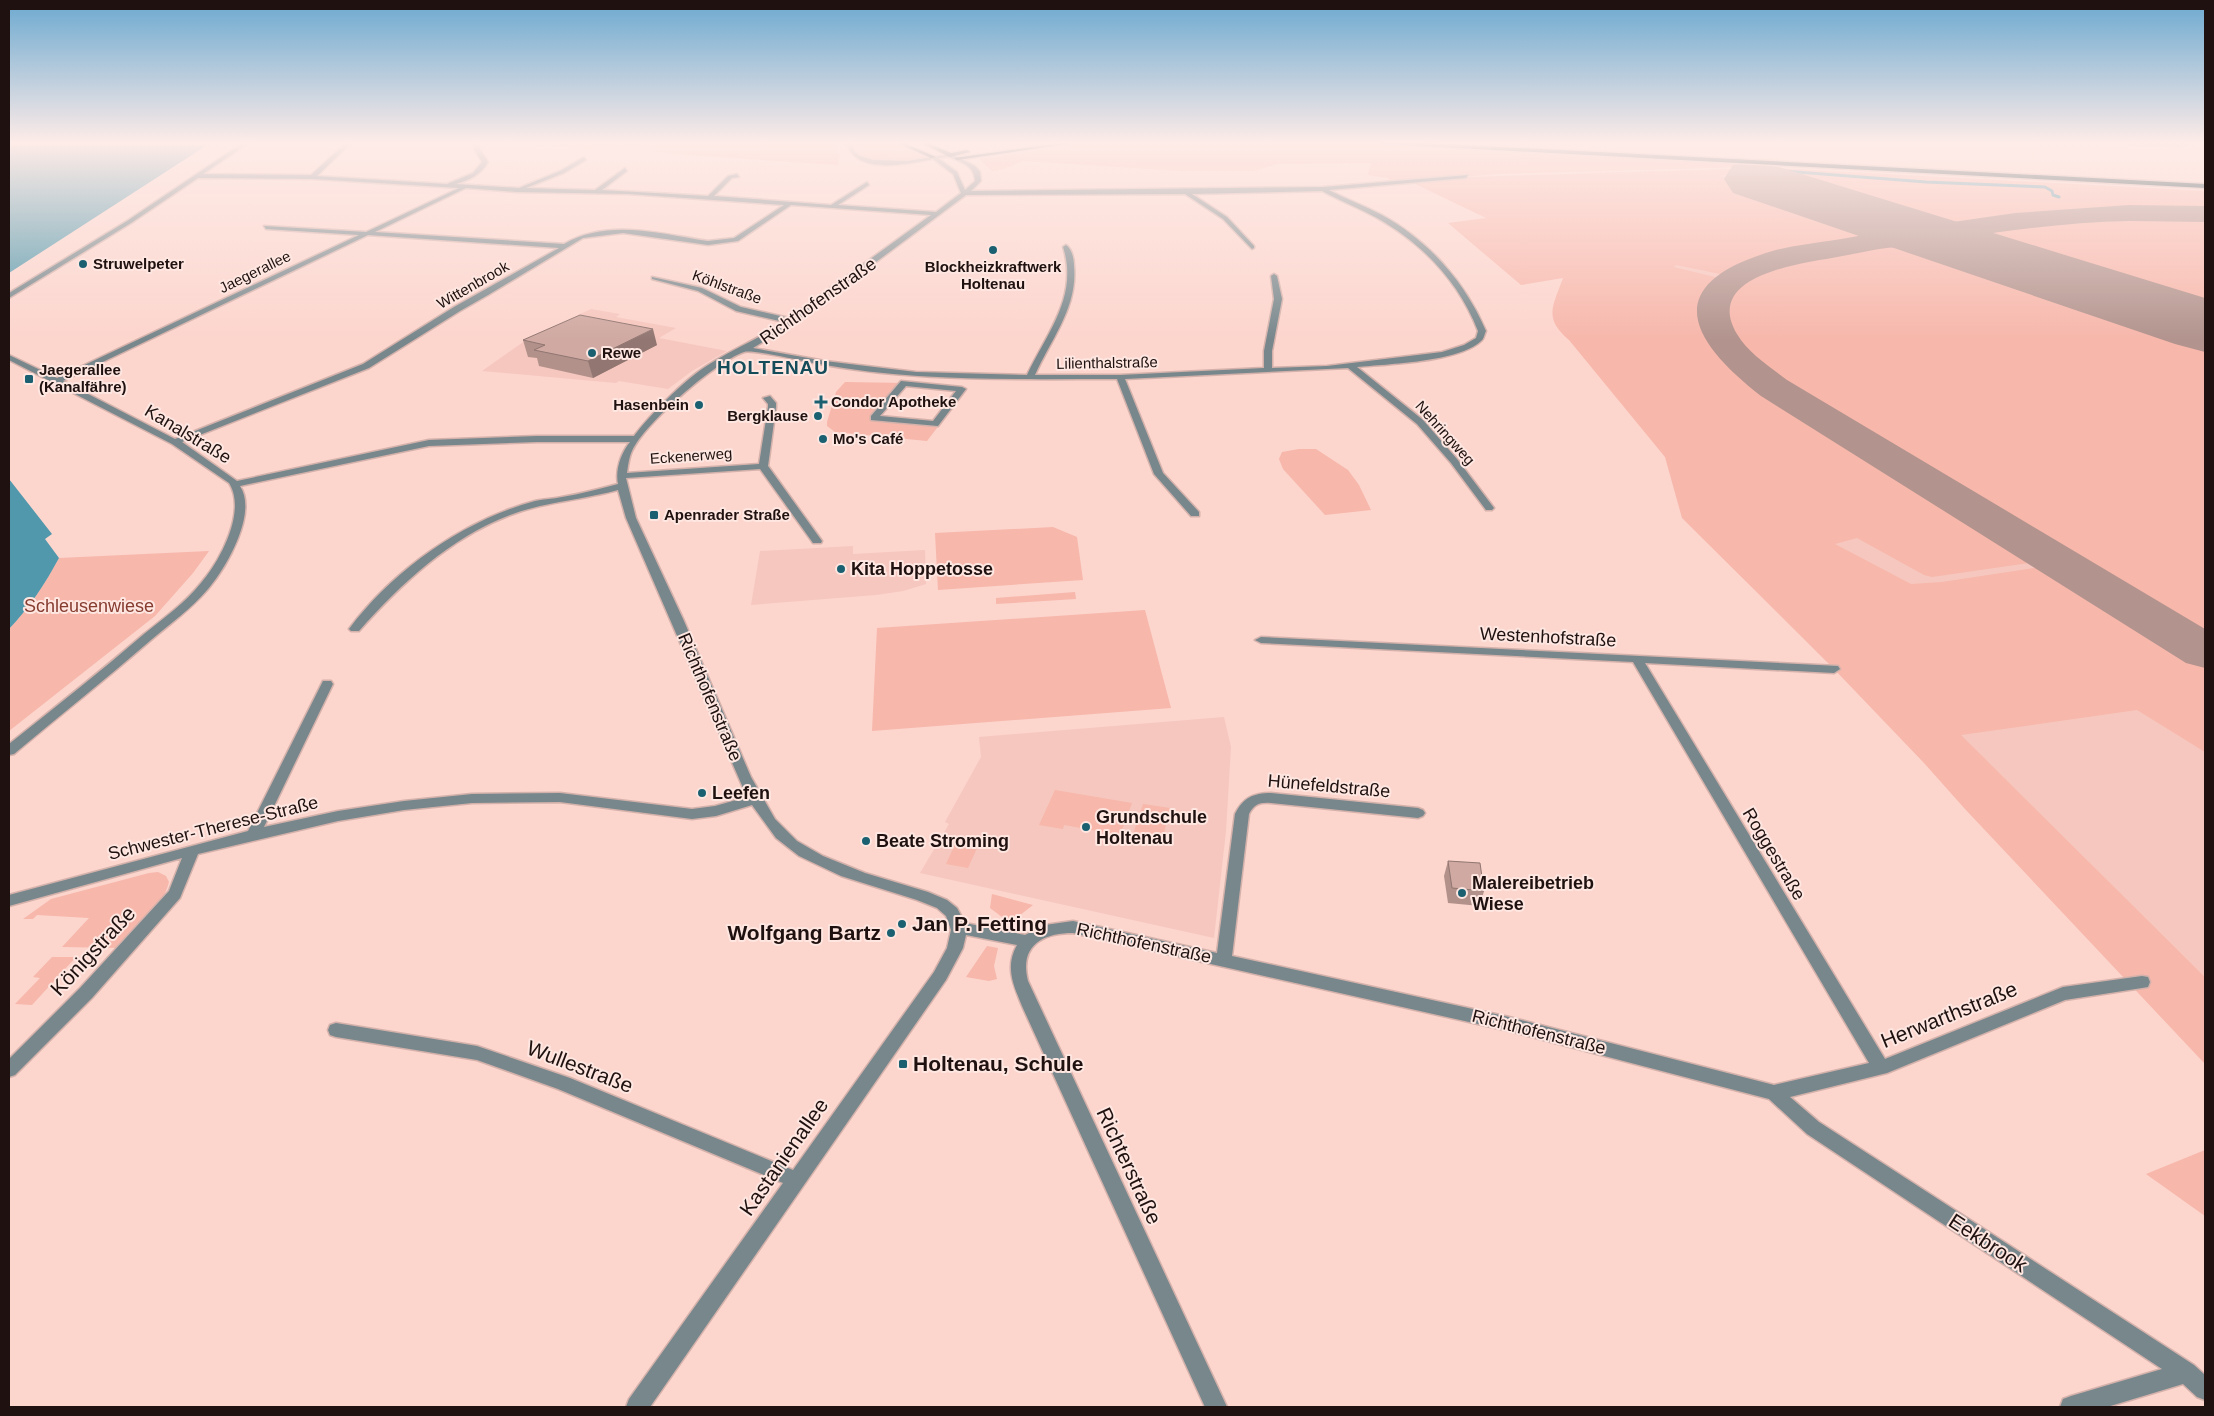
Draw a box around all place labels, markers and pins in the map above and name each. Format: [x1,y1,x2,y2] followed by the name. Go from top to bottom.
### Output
[987,244,999,256] marker: Blockheizkraftwerk Holtenau
[93,255,184,272] place label: Struwelpeter
[77,258,89,270] marker: Struwelpeter
[925,258,1062,292] place label: Blockheizkraftwerk Holtenau
[602,344,641,361] place label: Rewe
[586,347,598,359] marker: Rewe
[39,361,127,395] place label: Jaegerallee (Kanalfähre)
[23,373,35,385] marker: Jaegerallee (Kanalfähre)
[831,393,956,410] place label: Condor Apotheke
[613,396,689,413] place label: Hasenbein
[815,396,827,408] marker: Condor Apotheke
[693,399,705,411] marker: Hasenbein
[727,407,808,424] place label: Bergklause
[812,410,824,422] marker: Bergklause
[833,430,903,447] place label: Mo's Café
[817,433,829,445] marker: Mo's Café
[664,506,790,523] place label: Apenrader Straße
[648,509,660,521] marker: Apenrader Straße
[851,559,993,579] place label: Kita Hoppetosse
[835,563,847,575] marker: Kita Hoppetosse
[712,783,770,803] place label: Leefen
[696,787,708,799] marker: Leefen
[1096,807,1207,848] place label: Grundschule Holtenau
[1080,821,1092,833] marker: Grundschule Holtenau
[876,831,1009,851] place label: Beate Stroming
[860,835,872,847] marker: Beate Stroming
[1472,873,1594,914] place label: Malereibetrieb Wiese
[1456,887,1468,899] marker: Malereibetrieb Wiese
[912,912,1047,935] place label: Jan P. Fetting
[896,918,908,930] marker: Jan P. Fetting
[727,921,881,944] place label: Wolfgang Bartz
[885,927,897,939] marker: Wolfgang Bartz
[913,1052,1083,1075] place label: Holtenau, Schule
[897,1058,909,1070] marker: Holtenau, Schule

